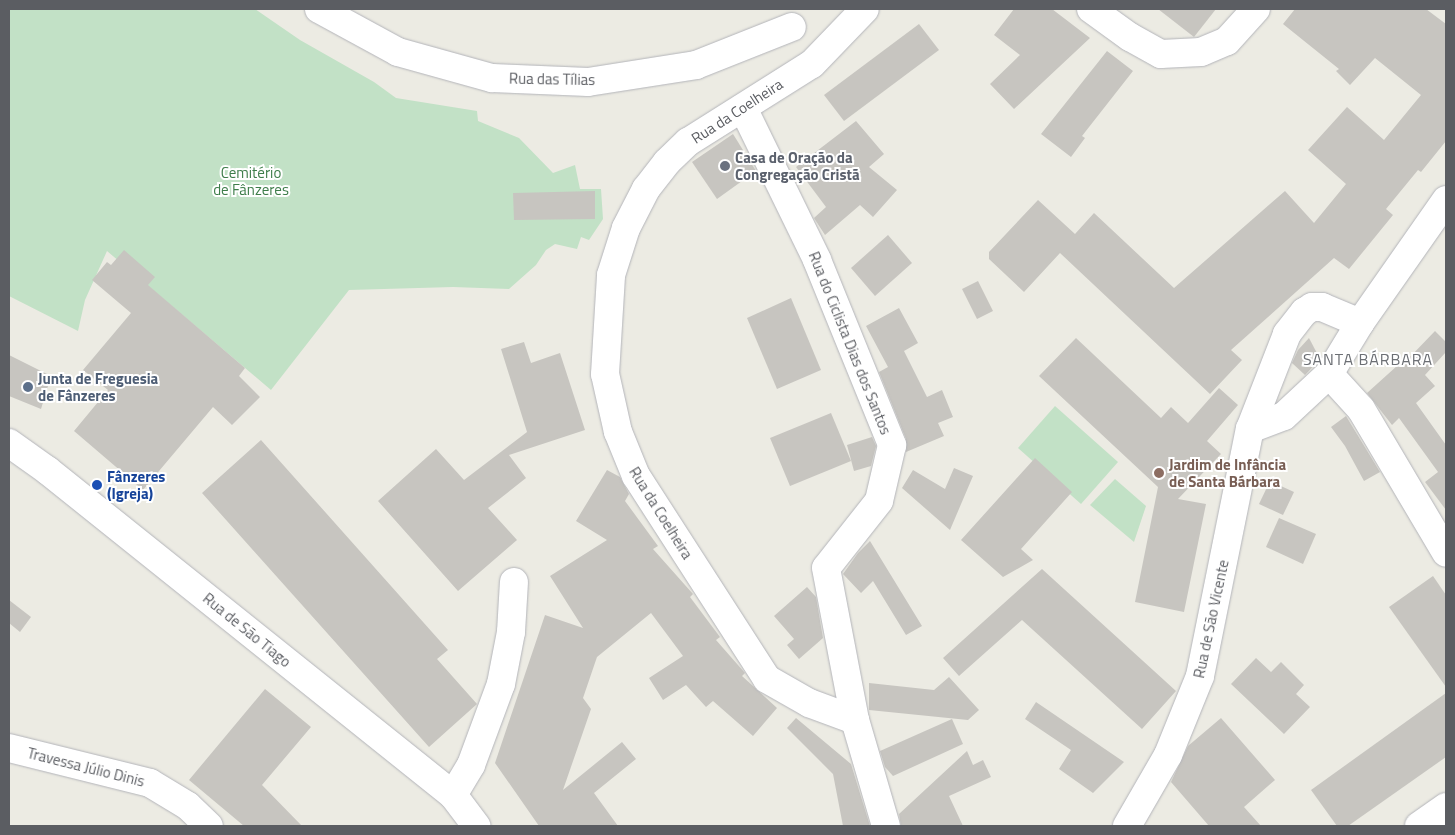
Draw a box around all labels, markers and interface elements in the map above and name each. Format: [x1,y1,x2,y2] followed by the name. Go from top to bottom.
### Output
[509,69,595,89] street label: Rua das Tílias
[688,75,786,147] street label: Rua da Coelheira
[735,148,860,183] place label: Casa de Oração da Congregação Cristã
[719,160,731,172] marker: Casa de Oração da Congregação Cristã
[213,163,289,198] park label: Cemitério de Fânzeres
[805,249,895,437] street label: Rua do Ciclista Dias dos Santos
[1301,349,1435,369] district label: SANTA BÁRBARA
[38,369,158,404] place label: Junta de Freguesia de Fânzeres
[22,381,34,393] marker: Junta de Freguesia de Fânzeres
[1169,455,1286,490] place label: Jardim de Infância de Santa Bárbara
[625,464,697,562] street label: Rua da Coelheira
[107,467,165,502] place label: Fânzeres (Igreja)
[1153,467,1165,479] marker: Jardim de Infância de Santa Bárbara
[91,479,103,491] marker: Fânzeres (Igreja)
[1190,558,1232,680] street label: Rua de São Vicente
[199,589,295,671] street label: Rua de São Tiago
[26,744,146,790] street label: Travessa Júlio Dinis

